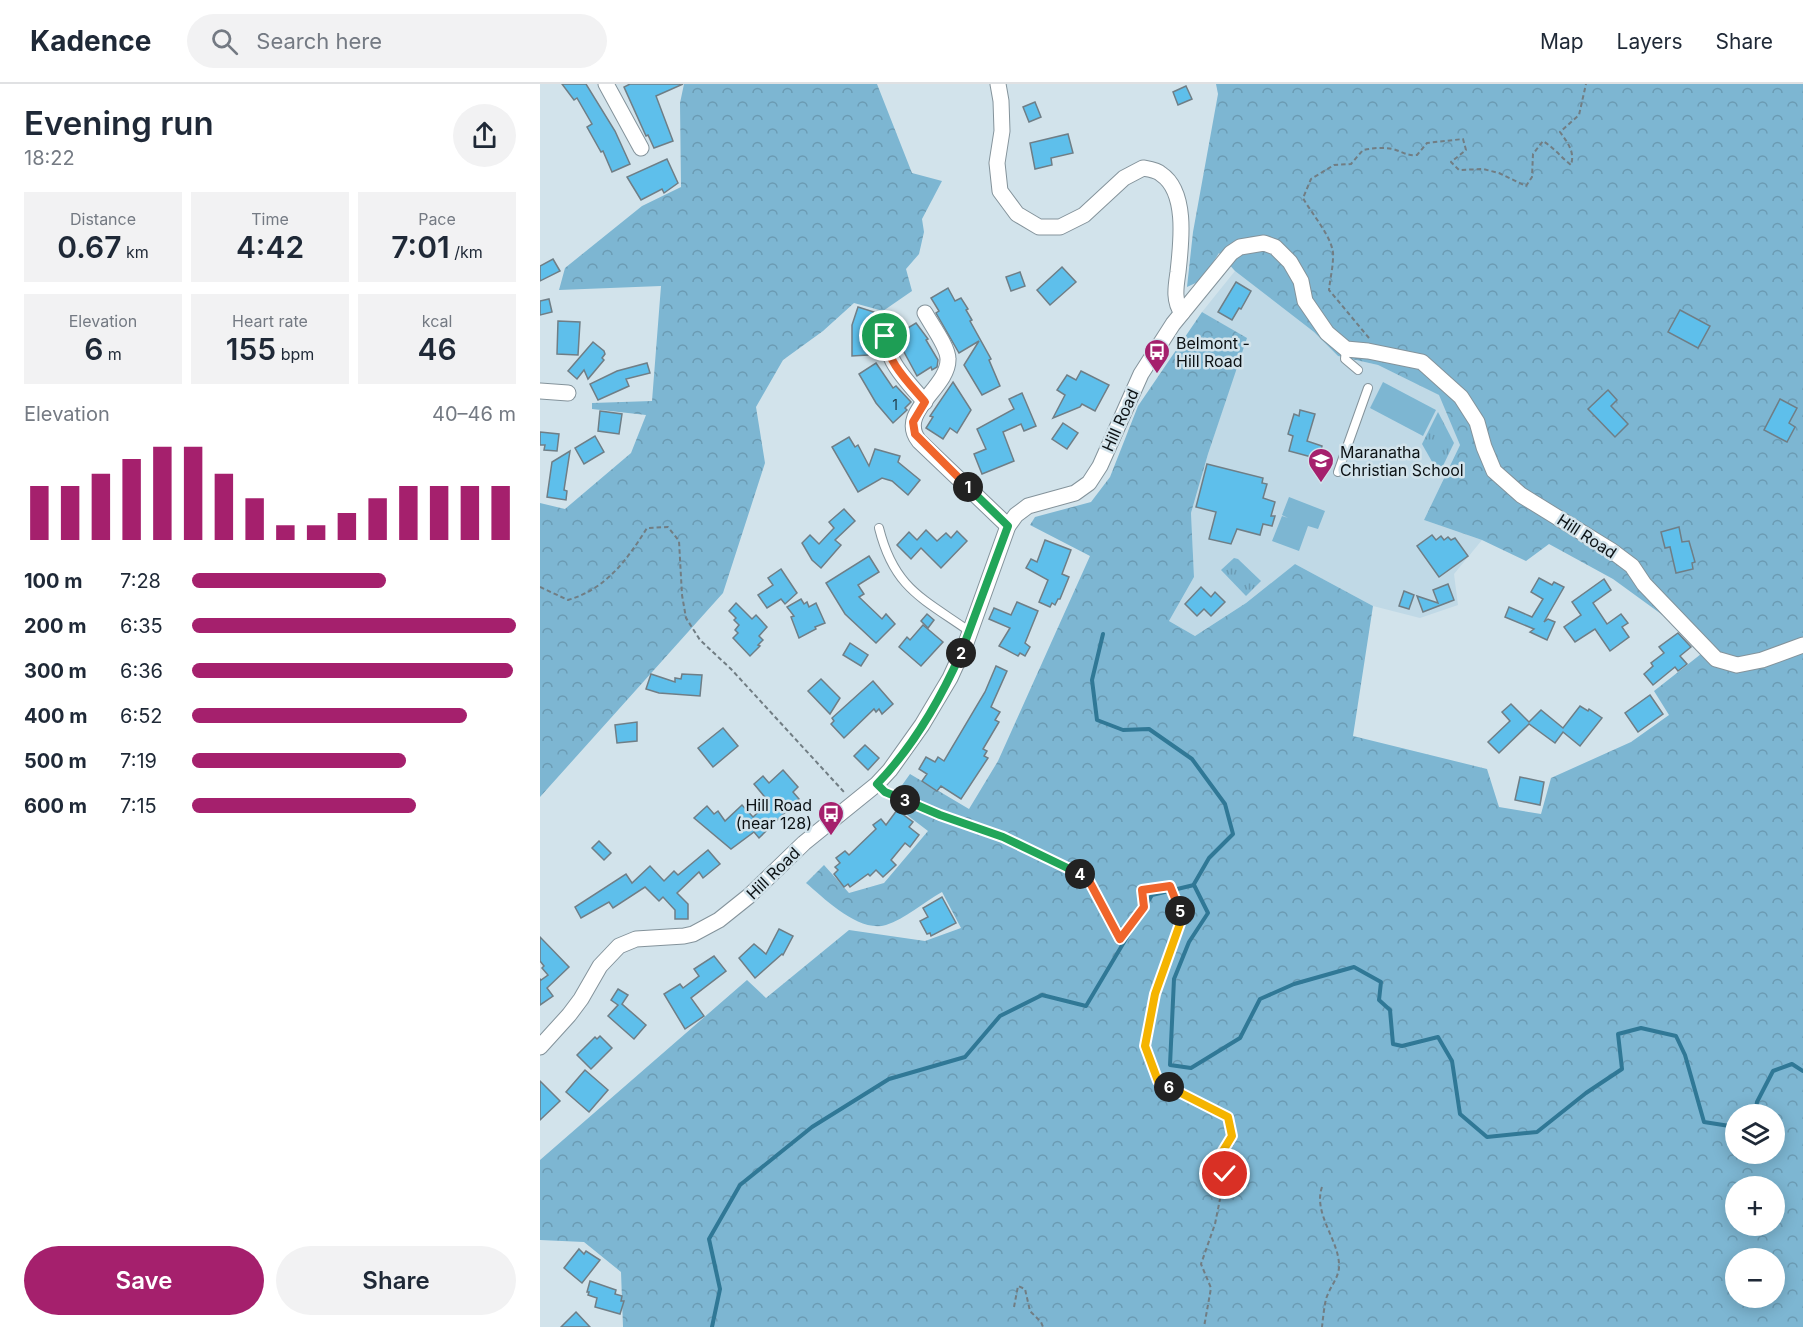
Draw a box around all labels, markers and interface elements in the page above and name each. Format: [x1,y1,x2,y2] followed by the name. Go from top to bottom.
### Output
[187,14,607,68] search box
[30,24,151,58] text: Kadence
[208,25,241,58] icon: search
[256,28,382,54] text: Search here
[1540,29,1584,54] text: Map
[1617,29,1683,54] text: Layers
[1716,29,1773,54] text: Share
[24,103,214,143] text: Evening run
[453,104,516,167] button: share
[24,146,75,170] text: 18:22
[70,209,136,229] text: Distance
[251,209,289,229] text: Time
[418,209,456,229] text: Pace
[57,229,121,265] text: 0.67
[236,229,304,265] text: 4:42
[391,229,450,265] text: 7:01
[121,242,149,262] text: km
[450,242,483,262] text: /km
[859,310,910,361] pin
[69,311,137,331] text: Elevation
[232,311,308,331] text: Heart rate
[422,311,452,331] text: kcal
[868,319,901,352] icon: arrive
[84,331,103,367] text: 6
[226,331,276,367] text: 155
[417,331,457,367] text: 46
[1176,333,1250,371] place label: Belmont - Hill Road
[1142,337,1172,375] bus stop icon: Belmont - Hill Road
[103,344,122,364] text: m
[276,344,314,364] text: bpm
[1097,386,1143,454] street label: Hill Road
[892,396,898,413] house number: 1
[24,402,110,426] text: Elevation
[432,402,516,426] text: 40–46 m
[1340,442,1464,480] place label: Maranatha Christian School
[1306,446,1336,484] school or university icon: Maranatha Christian School
[953,472,983,502] pin: 1
[965,477,971,497] text: 1
[1554,509,1620,563] street label: Hill Road
[24,569,83,593] text: 100 m
[120,569,161,593] text: 7:28
[24,614,87,638] text: 200 m
[120,614,163,638] text: 6:35
[946,638,976,668] pin: 2
[956,643,966,663] text: 2
[24,659,87,683] text: 300 m
[120,659,163,683] text: 6:36
[24,704,88,728] text: 400 m
[120,704,163,728] text: 6:52
[24,749,87,773] text: 500 m
[120,749,157,773] text: 7:19
[890,785,920,815] pin: 3
[900,790,910,810] text: 3
[24,794,87,818] text: 600 m
[120,794,157,818] text: 7:15
[736,795,812,833] place label: Hill Road (near 128)
[816,799,846,837] bus stop icon: Hill Road (near 128)
[742,843,804,903] street label: Hill Road
[1065,859,1095,889] pin: 4
[1075,864,1085,884] text: 4
[1165,896,1195,926] pin: 5
[1175,901,1185,921] text: 5
[1154,1072,1184,1102] pin: 6
[1164,1077,1174,1097] text: 6
[1725,1104,1785,1308] map controls
[1725,1104,1785,1164] button: layers
[1199,1148,1250,1199] pin
[1208,1157,1241,1190] icon: check
[1725,1176,1785,1236] button: +
[24,1246,264,1315] button: Save
[276,1246,516,1315] button: Share
[1725,1248,1785,1308] button: −

